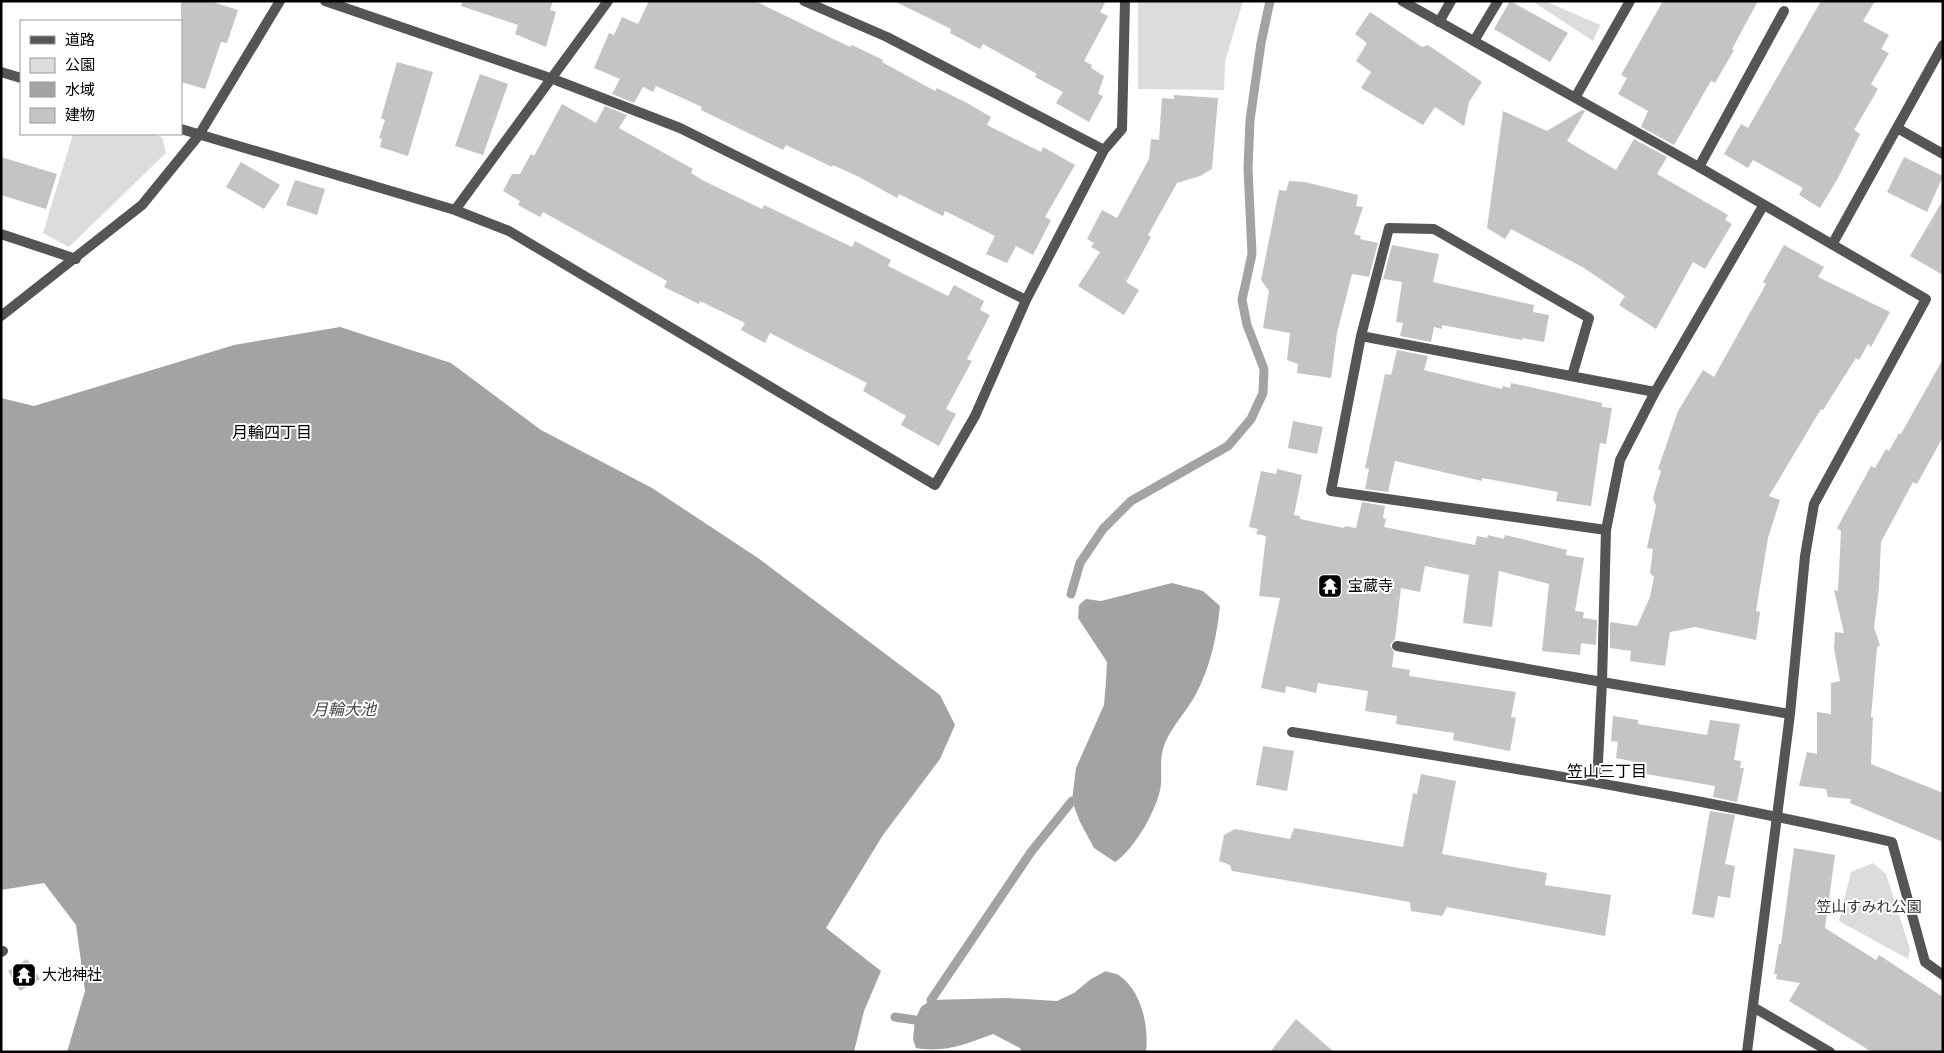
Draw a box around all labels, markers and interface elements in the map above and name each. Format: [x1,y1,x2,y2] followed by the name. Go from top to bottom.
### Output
[20,20,182,135] legend
[65,31,95,49] text: 道路
[65,56,95,74] text: 公園
[65,81,95,99] text: 水域
[65,106,95,124] text: 建物
[232,423,312,442] district label: 月輪四丁目
[1317,573,1343,599] temple icon: 宝蔵寺
[1348,577,1393,595] place label: 宝蔵寺
[312,700,378,719] water label: 月輪大池
[1567,762,1647,781] district label: 笠山三丁目
[1816,898,1922,916] park label: 笠山すみれ公園
[11,962,37,988] temple icon: 大池神社
[42,966,102,984] place label: 大池神社

